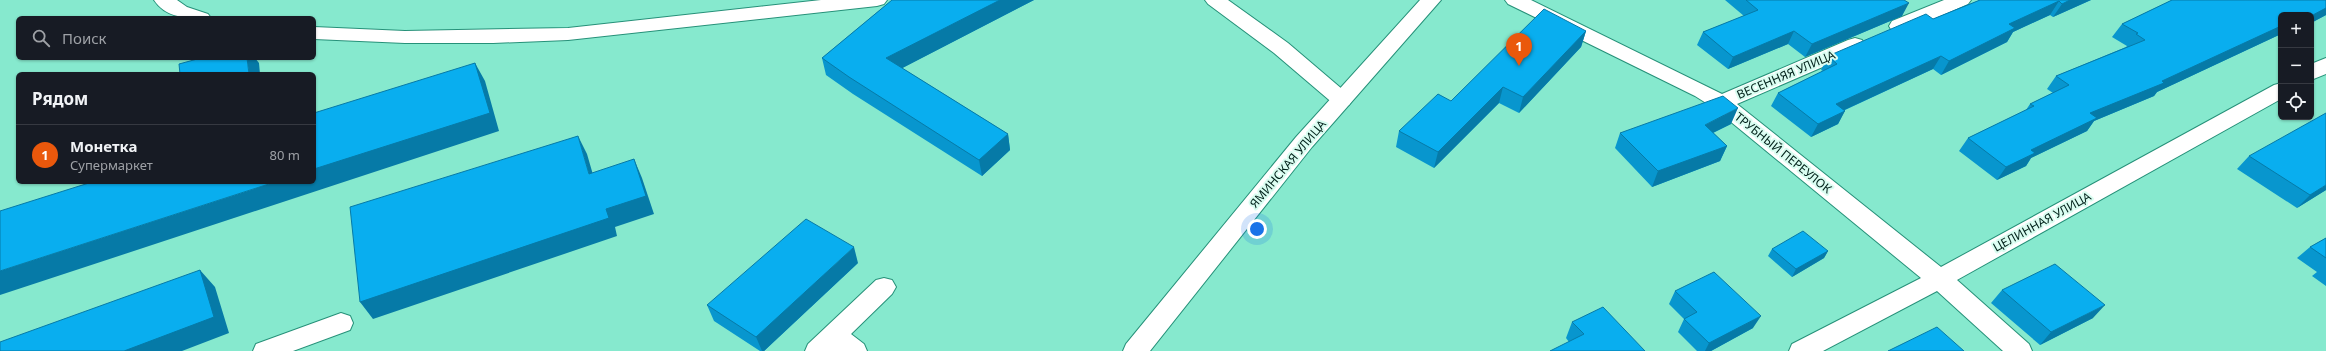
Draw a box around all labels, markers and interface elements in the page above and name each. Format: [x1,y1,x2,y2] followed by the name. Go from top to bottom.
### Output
[2278,12,2314,120] map controls
[2278,12,2314,48] button: +
[16,16,316,60] search box
[30,27,52,49] icon: search
[62,28,107,48] text: Поиск
[1506,33,1532,66] pin: 1
[1734,46,1838,103] street label: ВЕСЕННЯЯ УЛИЦА
[2278,48,2314,84] button: −
[2278,84,2314,120] button: locate
[32,87,88,110] text: Рядом
[1731,108,1836,197] street label: ТРУБНЫЙ ПЕРЕУЛОК
[1246,116,1330,211] street label: ЯМИНСКАЯ УЛИЦА
[70,136,137,156] text: Монетка
[41,146,49,164] text: 1
[270,146,300,164] text: 80 m
[70,156,153,174] text: Супермаркет
[1990,187,2094,256] street label: ЦЕЛИННАЯ УЛИЦА
[1247,219,1267,239] your location

